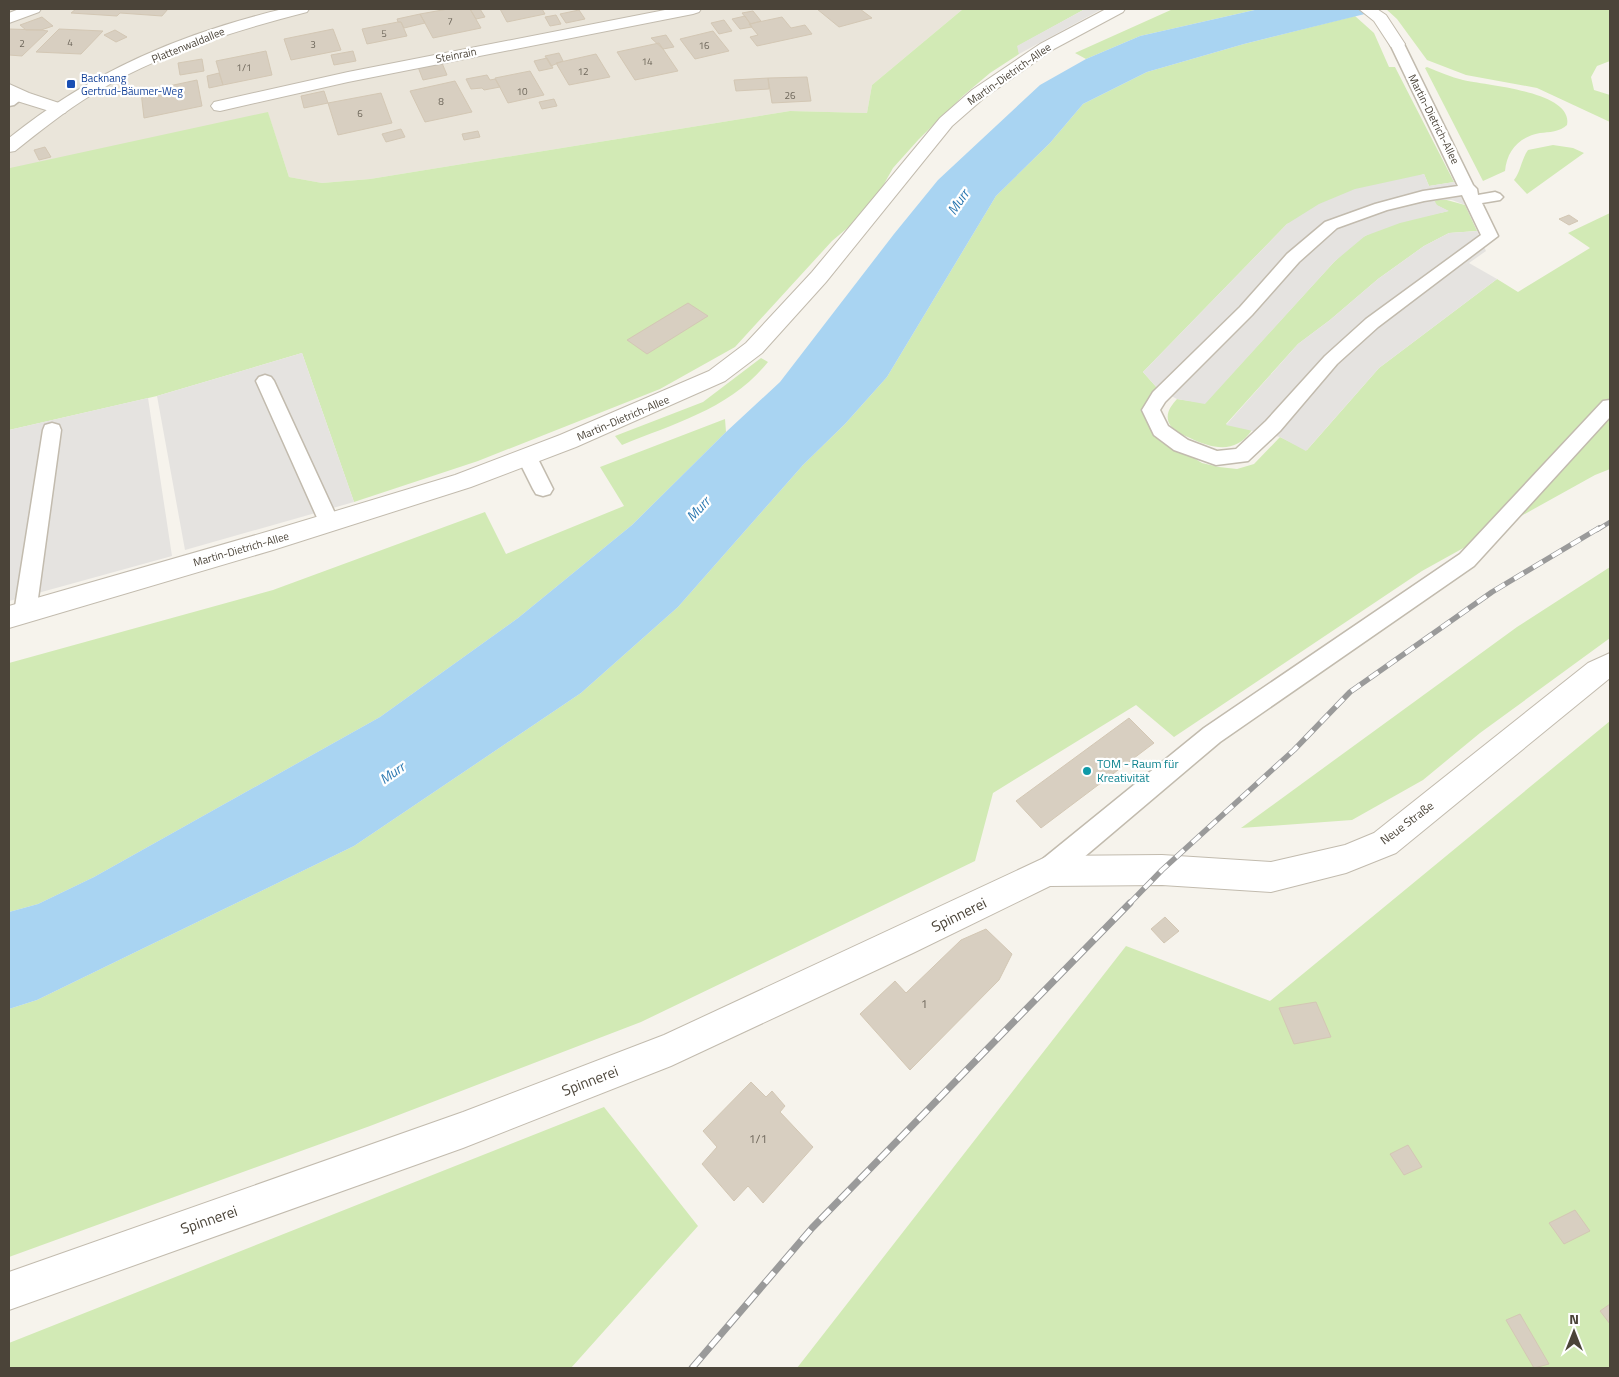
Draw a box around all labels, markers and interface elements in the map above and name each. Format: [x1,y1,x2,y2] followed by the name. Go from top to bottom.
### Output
[447,14,453,29] house number: 7
[149,23,227,67] street label: Plattenwaldallee
[381,26,387,41] house number: 5
[67,35,73,50] house number: 4
[19,36,25,51] house number: 2
[310,37,316,52] house number: 3
[698,38,710,53] house number: 16
[964,39,1054,109] street label: Martin-Dietrich-Allee
[434,43,478,67] street label: Steinrain
[641,54,653,69] house number: 14
[236,60,252,75] house number: 1/1
[577,64,589,79] house number: 12
[81,70,183,99] place label: Backnang Gertrud-Bäumer-Weg
[1404,71,1464,167] street label: Martin-Dietrich-Allee
[65,78,77,90] marker: Backnang Gertrud-Bäumer-Weg
[516,84,528,99] house number: 10
[784,88,796,103] house number: 26
[438,94,444,109] house number: 8
[357,106,363,121] house number: 6
[941,183,975,219] water label: Murr
[574,391,672,445] street label: Martin-Dietrich-Allee
[681,491,716,526] water label: Murr
[191,528,291,570] street label: Martin-Dietrich-Allee
[1097,754,1179,787] place label: TOM - Raum für Kreativität
[375,755,410,789] water label: Murr
[1081,765,1093,777] marker: TOM - Raum für Kreativität
[1376,796,1438,849] street label: Neue Straße
[927,891,990,938] street label: Spinnerei
[921,994,927,1013] house number: 1
[558,1059,621,1102] street label: Spinnerei
[749,1129,767,1148] house number: 1/1
[177,1199,240,1240] street label: Spinnerei
[1549,1307,1599,1357] north arrow
[1569,1308,1579,1329] text: N

